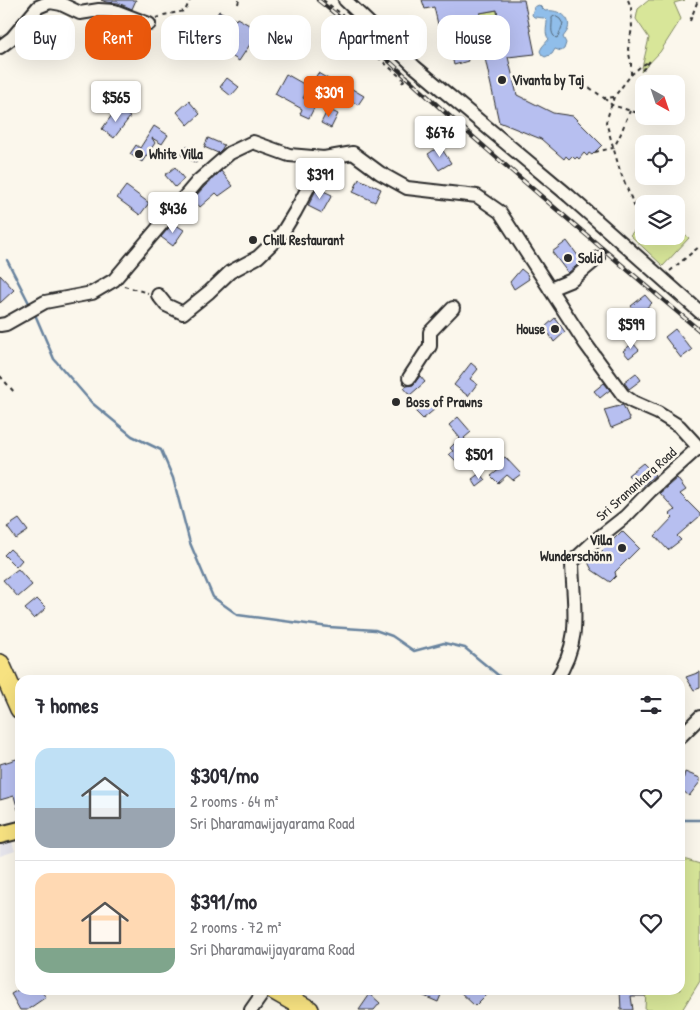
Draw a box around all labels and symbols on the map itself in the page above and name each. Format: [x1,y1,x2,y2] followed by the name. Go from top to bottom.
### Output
[512,70,584,91] place label: Vivanta by Taj
[496,74,508,86] marker: Vivanta by Taj
[635,75,685,125] north arrow
[299,76,359,118] pin: $309
[86,80,146,123] pin: $565
[410,116,470,158] pin: $676
[149,144,203,163] place label: White Villa
[133,148,145,160] marker: White Villa
[290,158,350,200] pin: $391
[143,192,203,234] pin: $436
[263,230,345,249] place label: Chill Restaurant
[247,234,259,246] marker: Chill Restaurant
[578,248,603,267] place label: Solid
[562,252,574,264] marker: Solid
[601,308,661,350] pin: $599
[516,319,545,338] place label: House
[549,323,561,335] marker: House
[406,392,483,411] place label: Boss of Prawns
[390,396,402,408] marker: Boss of Prawns
[449,438,509,480] pin: $501
[591,442,680,525] street label: Sri Sranankara Road
[540,530,613,565] place label: Villa Wunderschönn
[616,542,628,554] marker: Villa Wunderschönn

